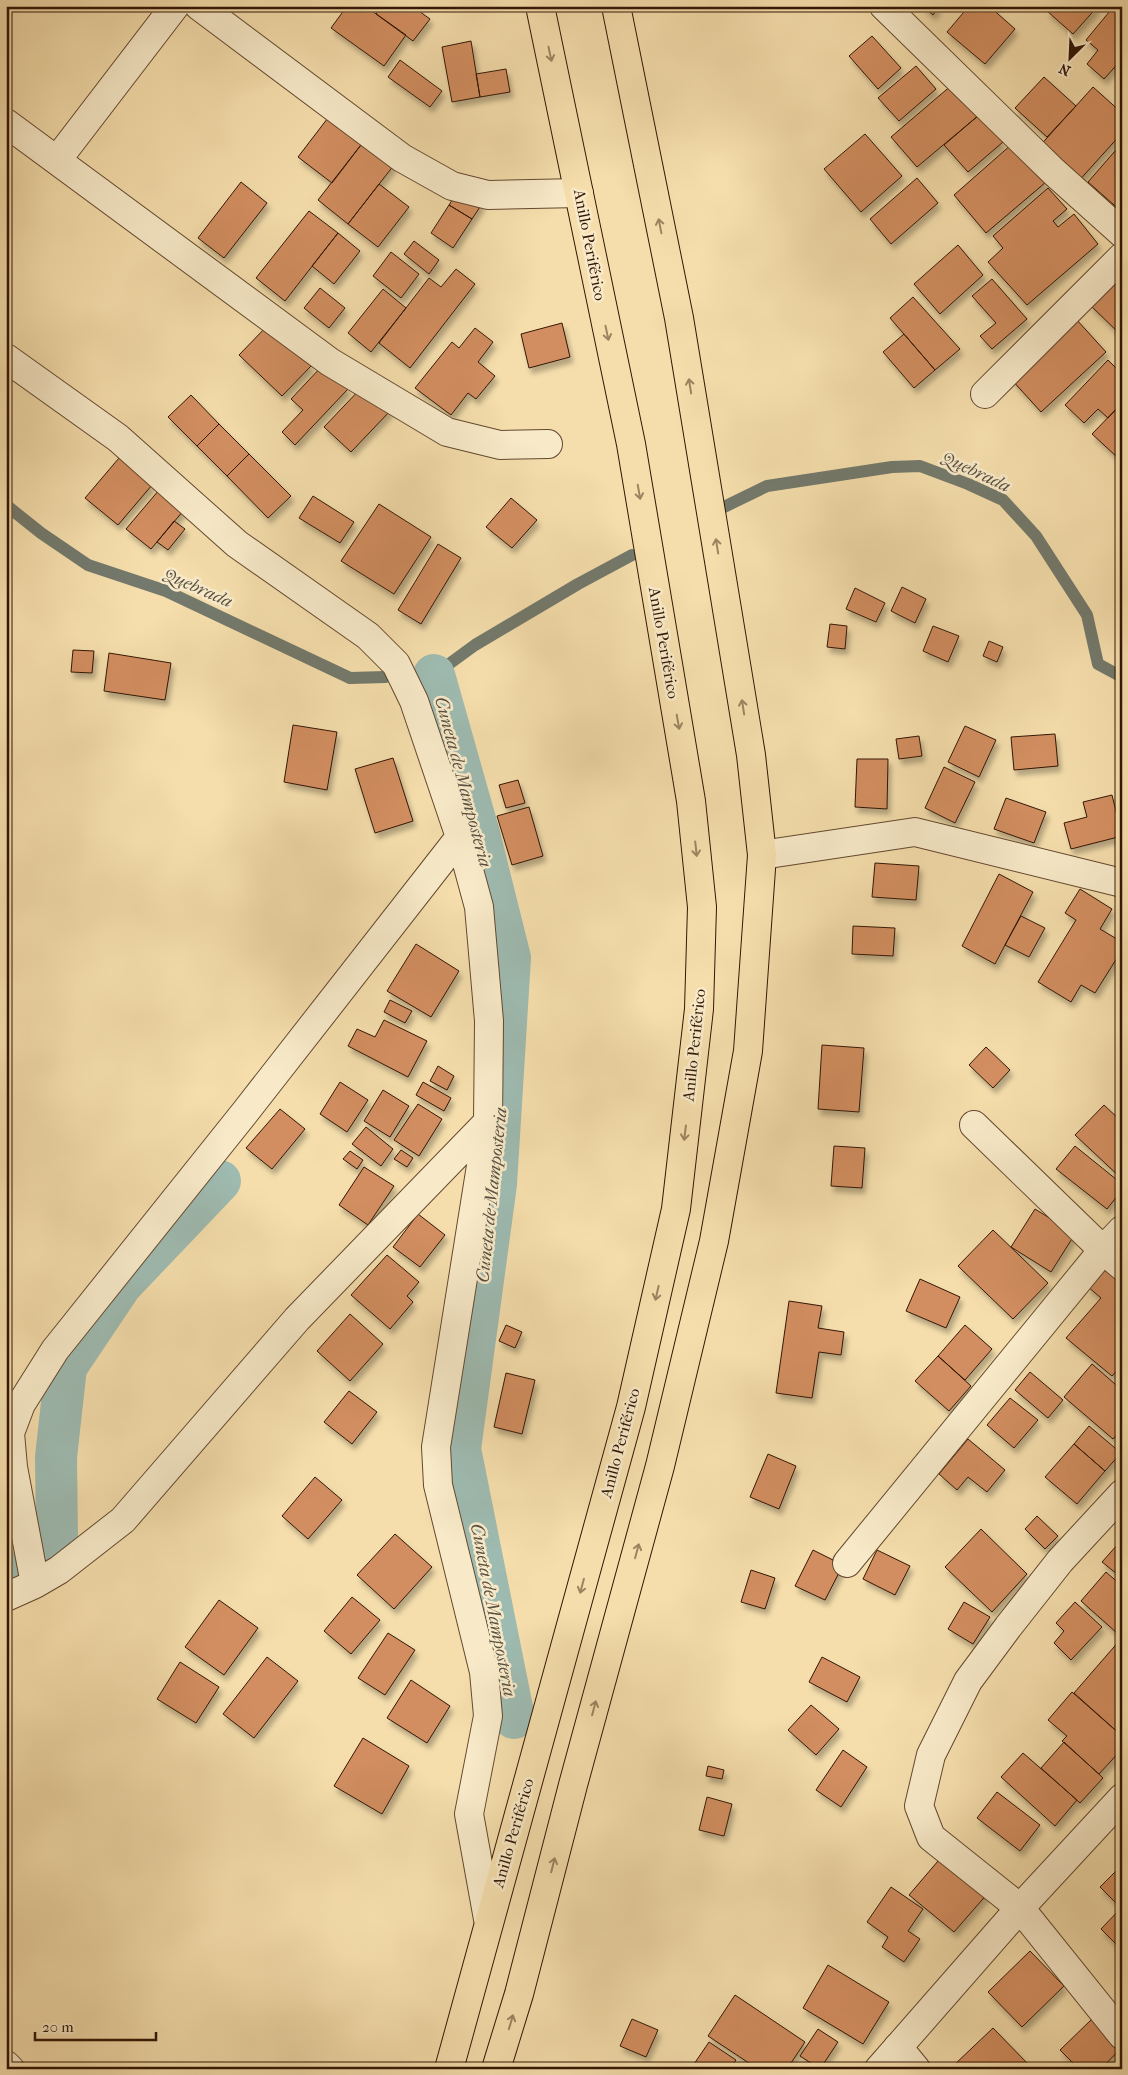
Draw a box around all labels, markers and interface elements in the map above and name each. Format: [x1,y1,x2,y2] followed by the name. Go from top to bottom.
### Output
[1046,32,1096,82] north arrow
[546,46,555,62] one-way arrow
[1056,59,1073,79] text: N
[570,187,610,302] street label: Anillo Periférico
[655,219,665,235] one-way arrow
[603,325,612,341] one-way arrow
[685,378,695,394] one-way arrow
[938,447,1014,497] water label: Quebrada
[635,484,645,500] one-way arrow
[711,539,721,555] one-way arrow
[159,563,236,612] water label: Quebrada
[645,585,683,700] street label: Anillo Periférico
[430,694,496,870] water label: Cuneta de Mamposteria
[738,699,748,715] one-way arrow
[673,713,683,729] one-way arrow
[691,841,701,857] one-way arrow
[679,988,709,1103] street label: Anillo Periférico
[472,1106,512,1284] water label: Cuneta de Mamposteria
[680,1125,690,1141] one-way arrow
[652,1285,661,1301] one-way arrow
[596,1386,644,1501] street label: Anillo Periférico
[466,1522,520,1698] water label: Cuneta de Mamposteria
[633,1544,642,1560] one-way arrow
[576,1578,586,1594] one-way arrow
[590,1701,599,1717] one-way arrow
[488,1776,538,1891] street label: Anillo Periférico
[548,1858,558,1874] one-way arrow
[35,2010,156,2042] scale bar
[506,2015,516,2031] one-way arrow
[42,2018,74,2036] text: 20 m

